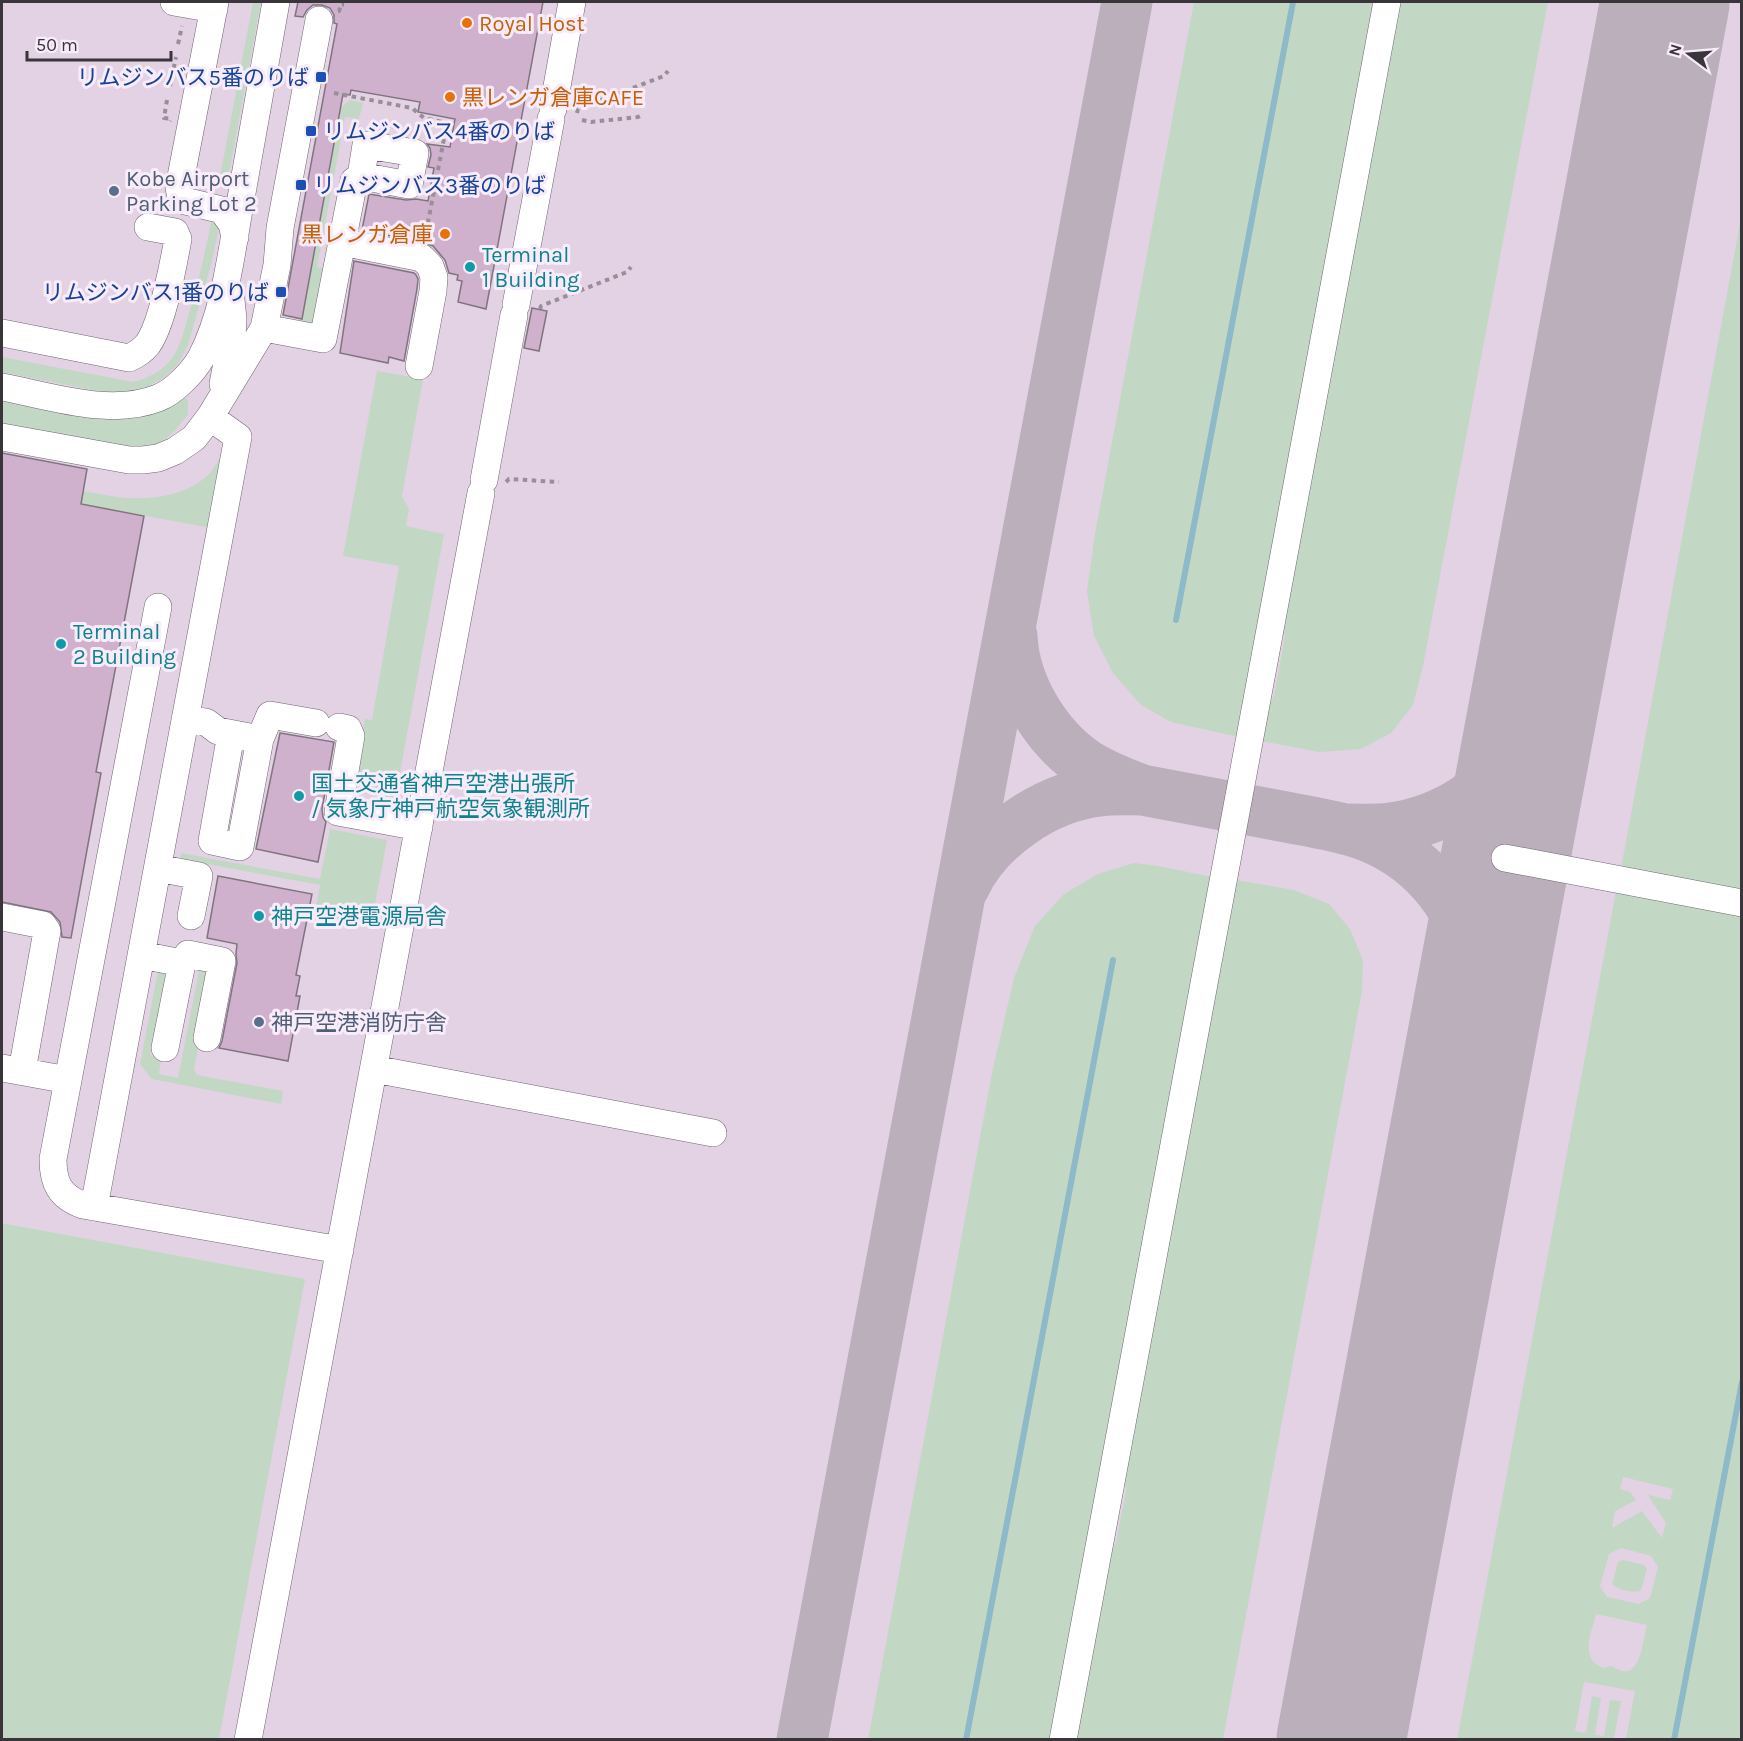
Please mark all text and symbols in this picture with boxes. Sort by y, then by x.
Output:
place label: Royal Host [479,11,585,37]
marker: Royal Host [460,16,474,30]
scale bar [27,24,171,62]
north arrow [1659,24,1719,84]
text: 50 m [36,34,78,56]
text: N [1664,42,1686,58]
place label: リムジンバス5番のりば [77,65,309,91]
marker: リムジンバス5番のりば [314,70,328,84]
place label: 黒レンガ倉庫CAFE [462,85,644,111]
marker: 黒レンガ倉庫CAFE [443,90,457,104]
place label: リムジンバス4番のりば [323,119,555,145]
marker: リムジンバス4番のりば [304,124,318,138]
place label: Kobe Airport Parking Lot 2 [126,166,257,217]
place label: リムジンバス3番のりば [313,173,546,199]
marker: リムジンバス3番のりば [294,178,308,192]
marker: Kobe Airport Parking Lot 2 [107,184,121,198]
place label: 黒レンガ倉庫 [301,222,433,248]
marker: 黒レンガ倉庫 [438,227,452,241]
place label: Terminal 1 Building [482,242,580,293]
marker: Terminal 1 Building [463,260,477,274]
place label: リムジンバス1番のりば [42,280,269,306]
marker: リムジンバス1番のりば [274,285,288,299]
place label: Terminal 2 Building [73,619,177,670]
marker: Terminal 2 Building [54,637,68,651]
place label: 国土交通省神戸空港出張所 / 気象庁神戸航空気象観測所 [311,771,590,822]
marker: 国土交通省神戸空港出張所 / 気象庁神戸航空気象観測所 [292,789,306,803]
place label: 神戸空港電源局舎 [271,904,447,930]
marker: 神戸空港電源局舎 [252,909,266,923]
place label: 神戸空港消防庁舎 [271,1010,447,1036]
marker: 神戸空港消防庁舎 [252,1015,266,1029]

